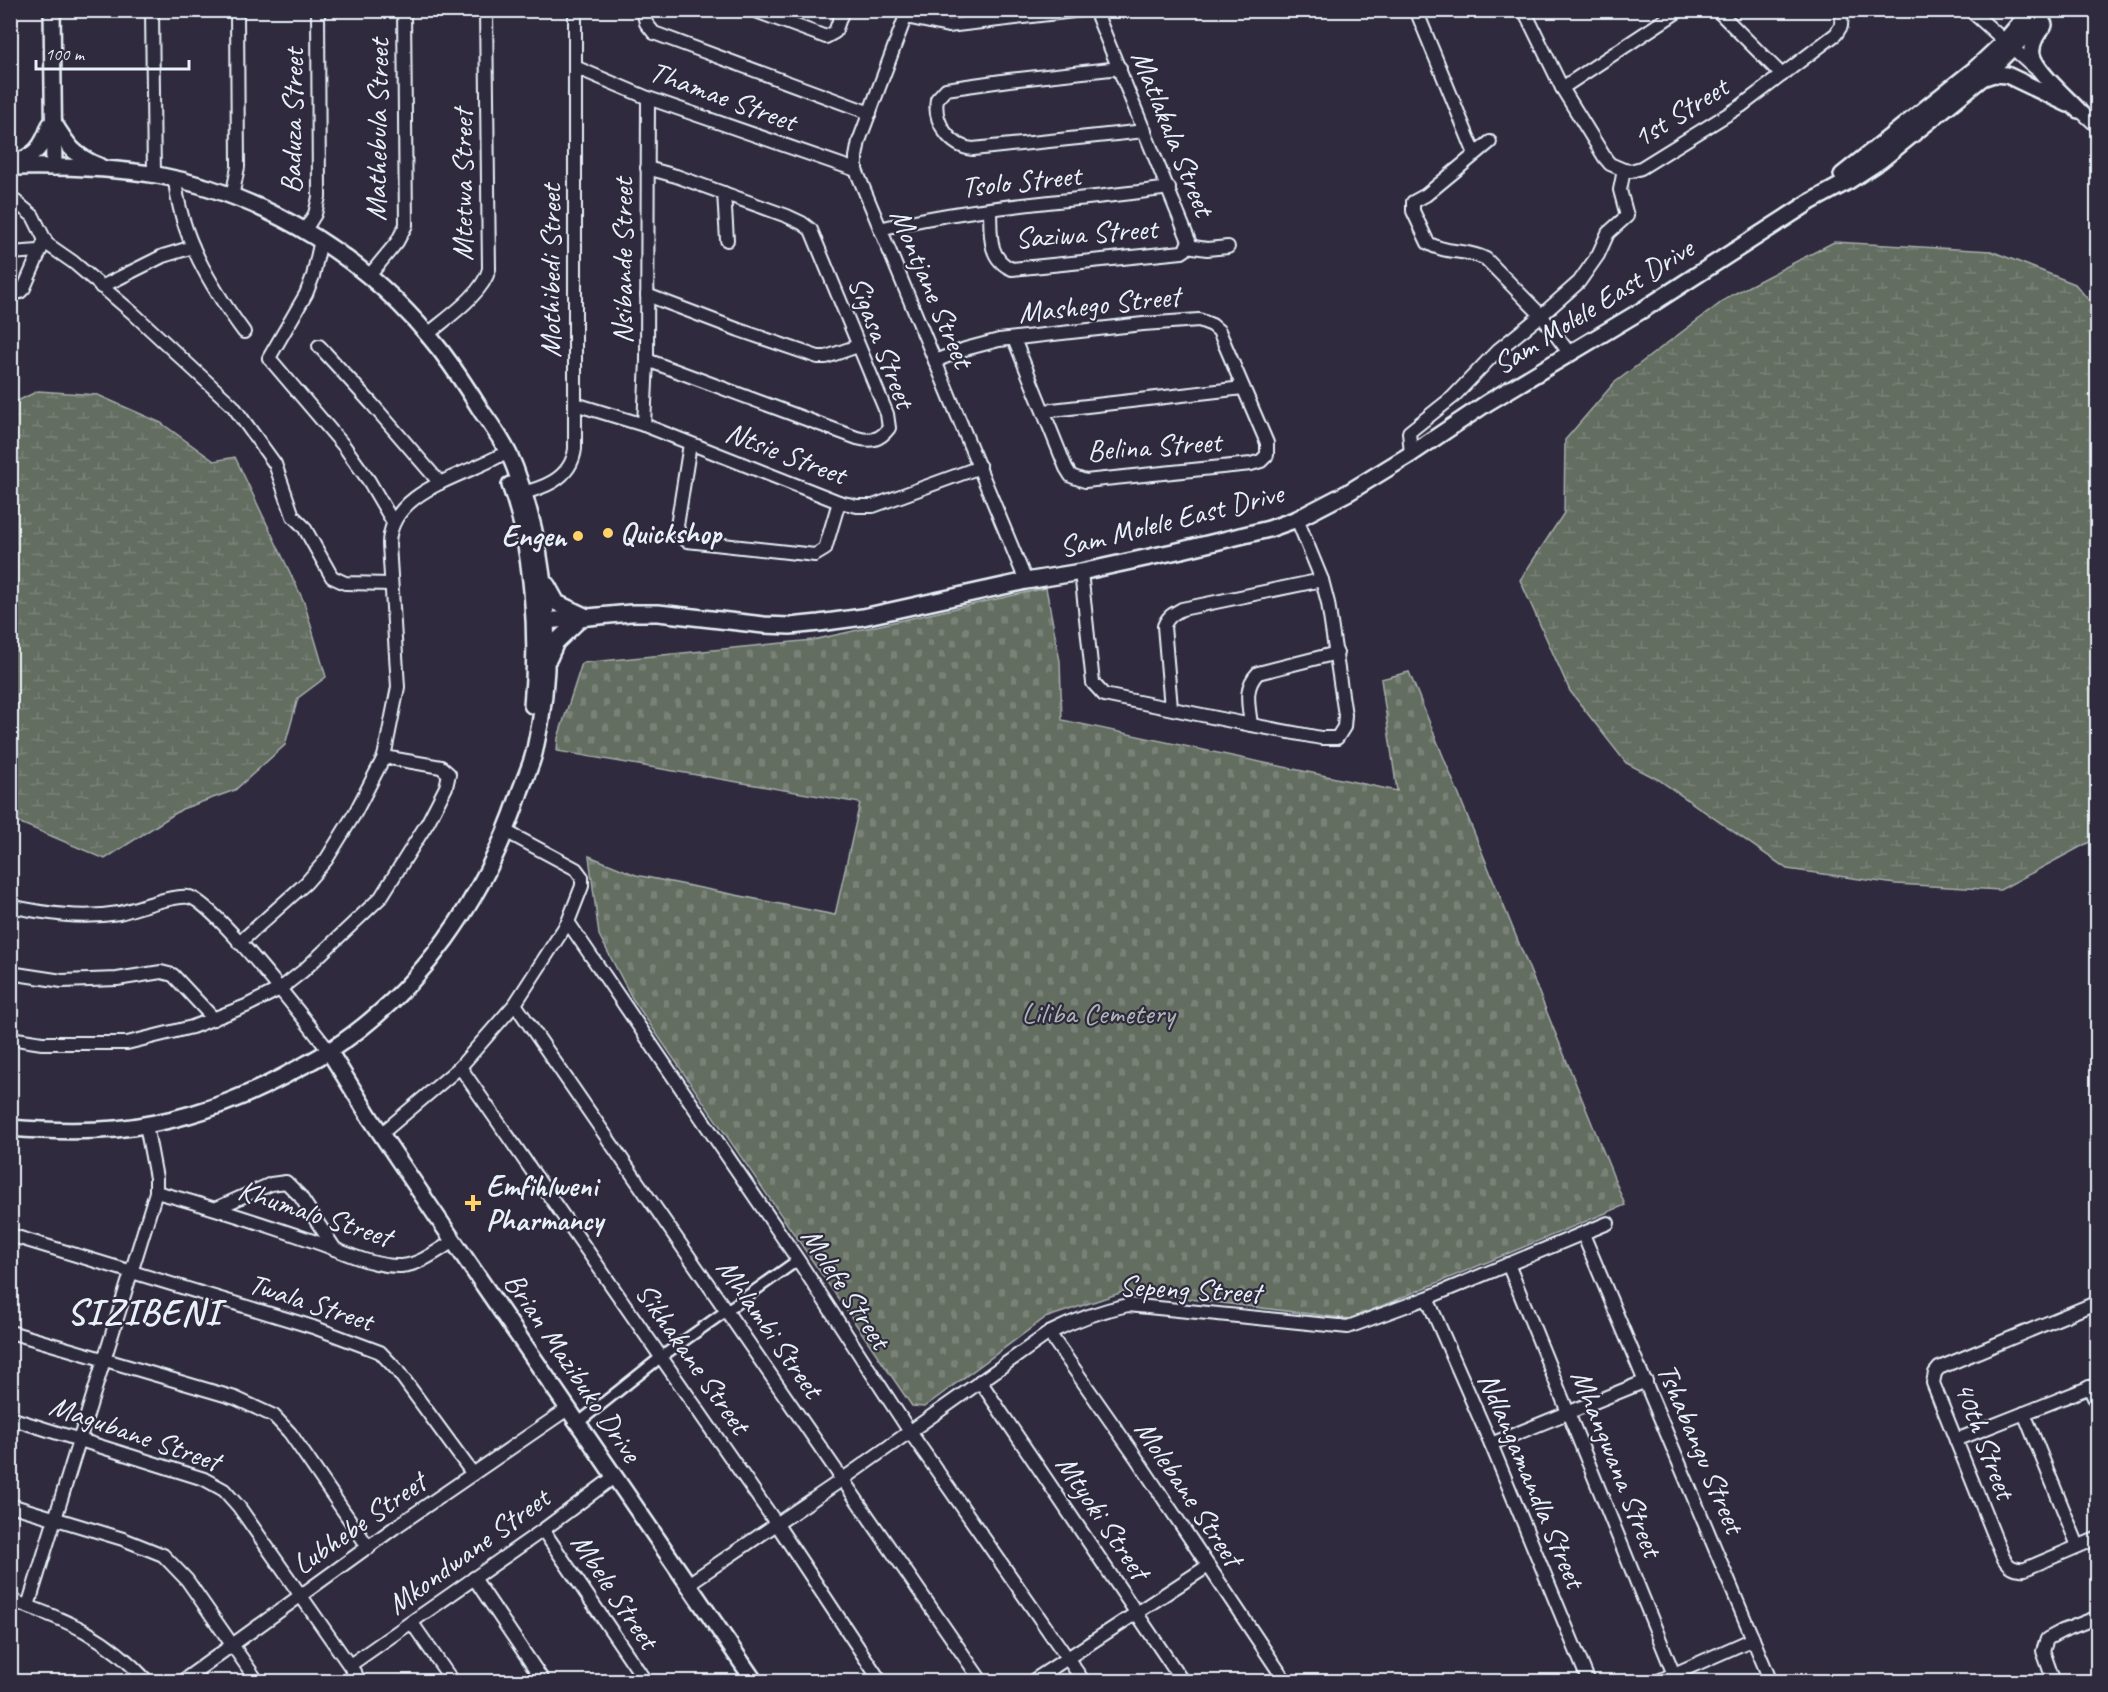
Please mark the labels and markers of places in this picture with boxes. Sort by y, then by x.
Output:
place label: Quickshop [620,514,723,552]
place label: Engen [502,517,568,555]
marker: Quickshop [601,526,615,540]
marker: Engen [571,529,585,543]
place label: Emfihlweni Pharmancy [486,1167,606,1239]
marker: Emfihlweni Pharmancy [464,1194,482,1212]

